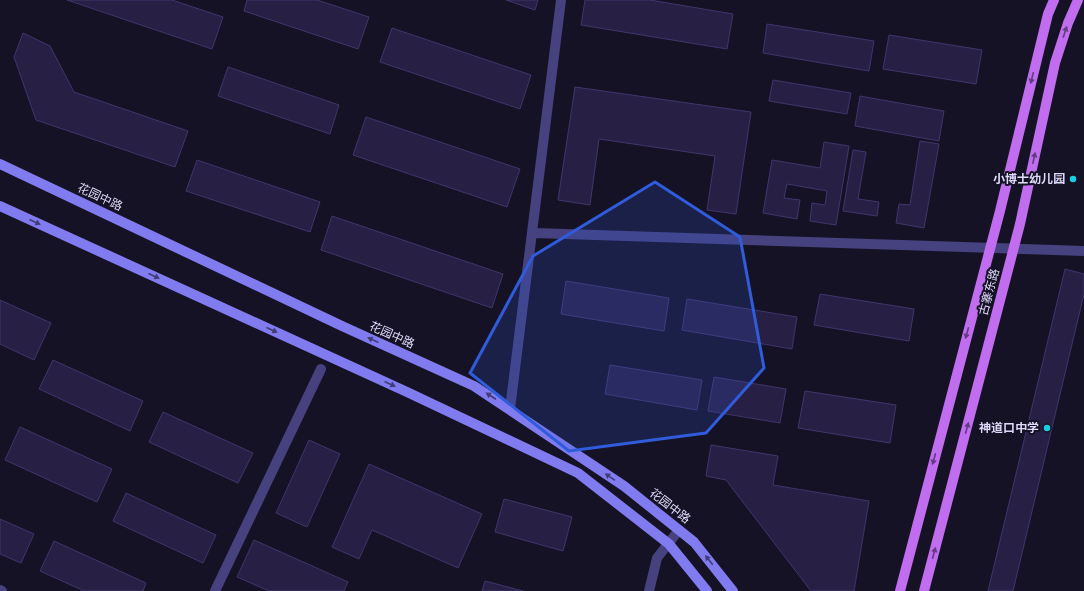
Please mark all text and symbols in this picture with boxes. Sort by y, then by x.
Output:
one-way arrow [1062,26,1068,38]
one-way arrow [1029,72,1035,84]
one-way arrow [1032,152,1038,164]
place label: 小博士幼儿园 [993,172,1065,187]
marker: 小博士幼儿园 [1068,174,1078,184]
street label: 花园中路 [75,181,125,214]
one-way arrow [30,220,42,226]
street label: 古寨东路 [976,267,1003,317]
one-way arrow [148,273,159,279]
street label: 花园中路 [367,319,417,352]
one-way arrow [266,327,278,333]
one-way arrow [964,327,970,339]
one-way arrow [368,337,379,343]
one-way arrow [385,381,396,387]
one-way arrow [485,392,496,400]
one-way arrow [964,421,970,433]
place label: 神道口中学 [979,421,1039,436]
marker: 神道口中学 [1042,423,1052,433]
one-way arrow [931,453,937,465]
one-way arrow [605,473,615,481]
street label: 花园中路 [646,486,693,527]
one-way arrow [931,547,937,560]
one-way arrow [704,555,713,566]

